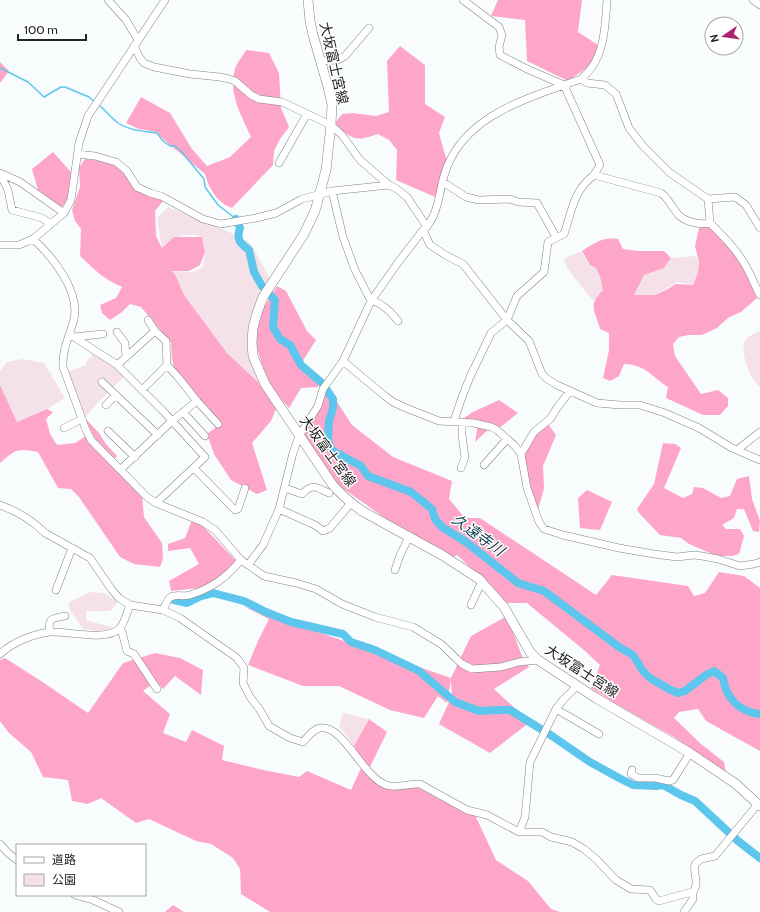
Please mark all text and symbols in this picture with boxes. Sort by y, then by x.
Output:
scale bar [18,16,86,42]
north arrow [704,16,744,56]
street label: 大坂富士宮線 [316,20,352,106]
text: 100 m [24,22,58,37]
text: N [707,33,722,44]
street label: 大坂富士宮線 [296,412,360,490]
water label: 久遠寺川 [448,510,509,561]
street label: 大坂富士宮線 [542,641,622,701]
legend [16,844,146,896]
text: 道路 [52,852,76,867]
text: 公園 [52,872,76,887]

